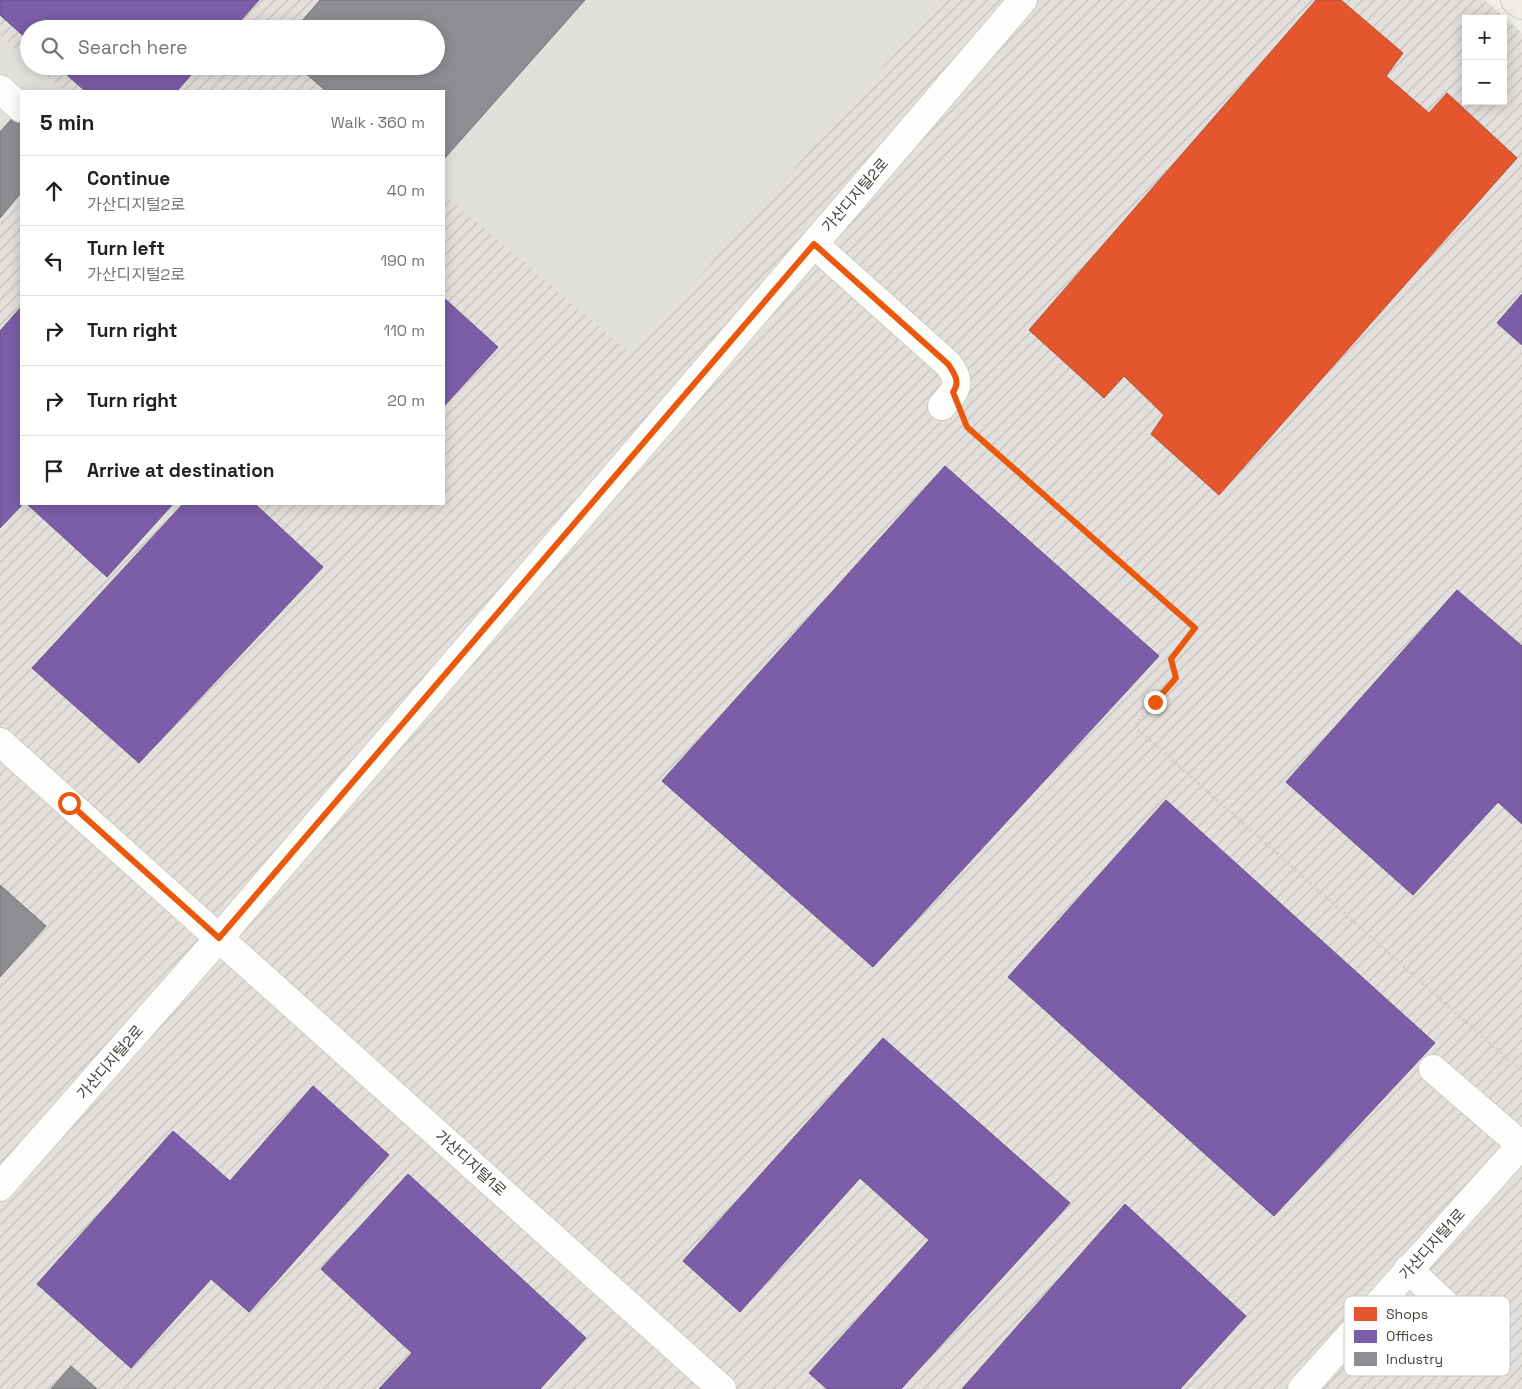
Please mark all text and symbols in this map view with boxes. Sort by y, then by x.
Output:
map controls [1462,15,1507,105]
button: + [1462,15,1507,60]
search box [20,20,445,75]
icon: search [38,34,66,62]
text: Search here [78,35,188,60]
button: − [1462,60,1507,105]
text: 5 min [40,109,94,136]
text: Walk · 360 m [331,112,425,133]
street label: 가산디지털2로 [818,154,892,236]
text: Continue [87,166,170,191]
icon: ahead [40,177,68,205]
text: 40 m [387,180,425,201]
text: 가산디지털2로 [87,194,185,215]
text: Turn left [87,236,165,261]
icon: left [40,247,68,275]
text: 190 m [380,250,425,271]
text: 가산디지털2로 [87,264,185,285]
icon: right [40,317,68,345]
text: Turn right [87,318,177,343]
text: 110 m [383,320,425,341]
icon: right [40,387,68,415]
text: Turn right [87,388,177,413]
text: 20 m [387,390,425,411]
icon: arrive [40,457,68,485]
text: Arrive at destination [87,458,275,483]
route end [1144,691,1167,714]
route start [58,792,81,815]
street label: 가산디지털2로 [73,1021,147,1103]
street label: 가산디지털1로 [432,1126,510,1200]
street label: 가산디지털1로 [1395,1205,1469,1283]
legend [1344,1296,1510,1376]
text: Shops [1386,1305,1428,1323]
text: Offices [1386,1327,1433,1345]
text: Industry [1386,1350,1443,1368]

